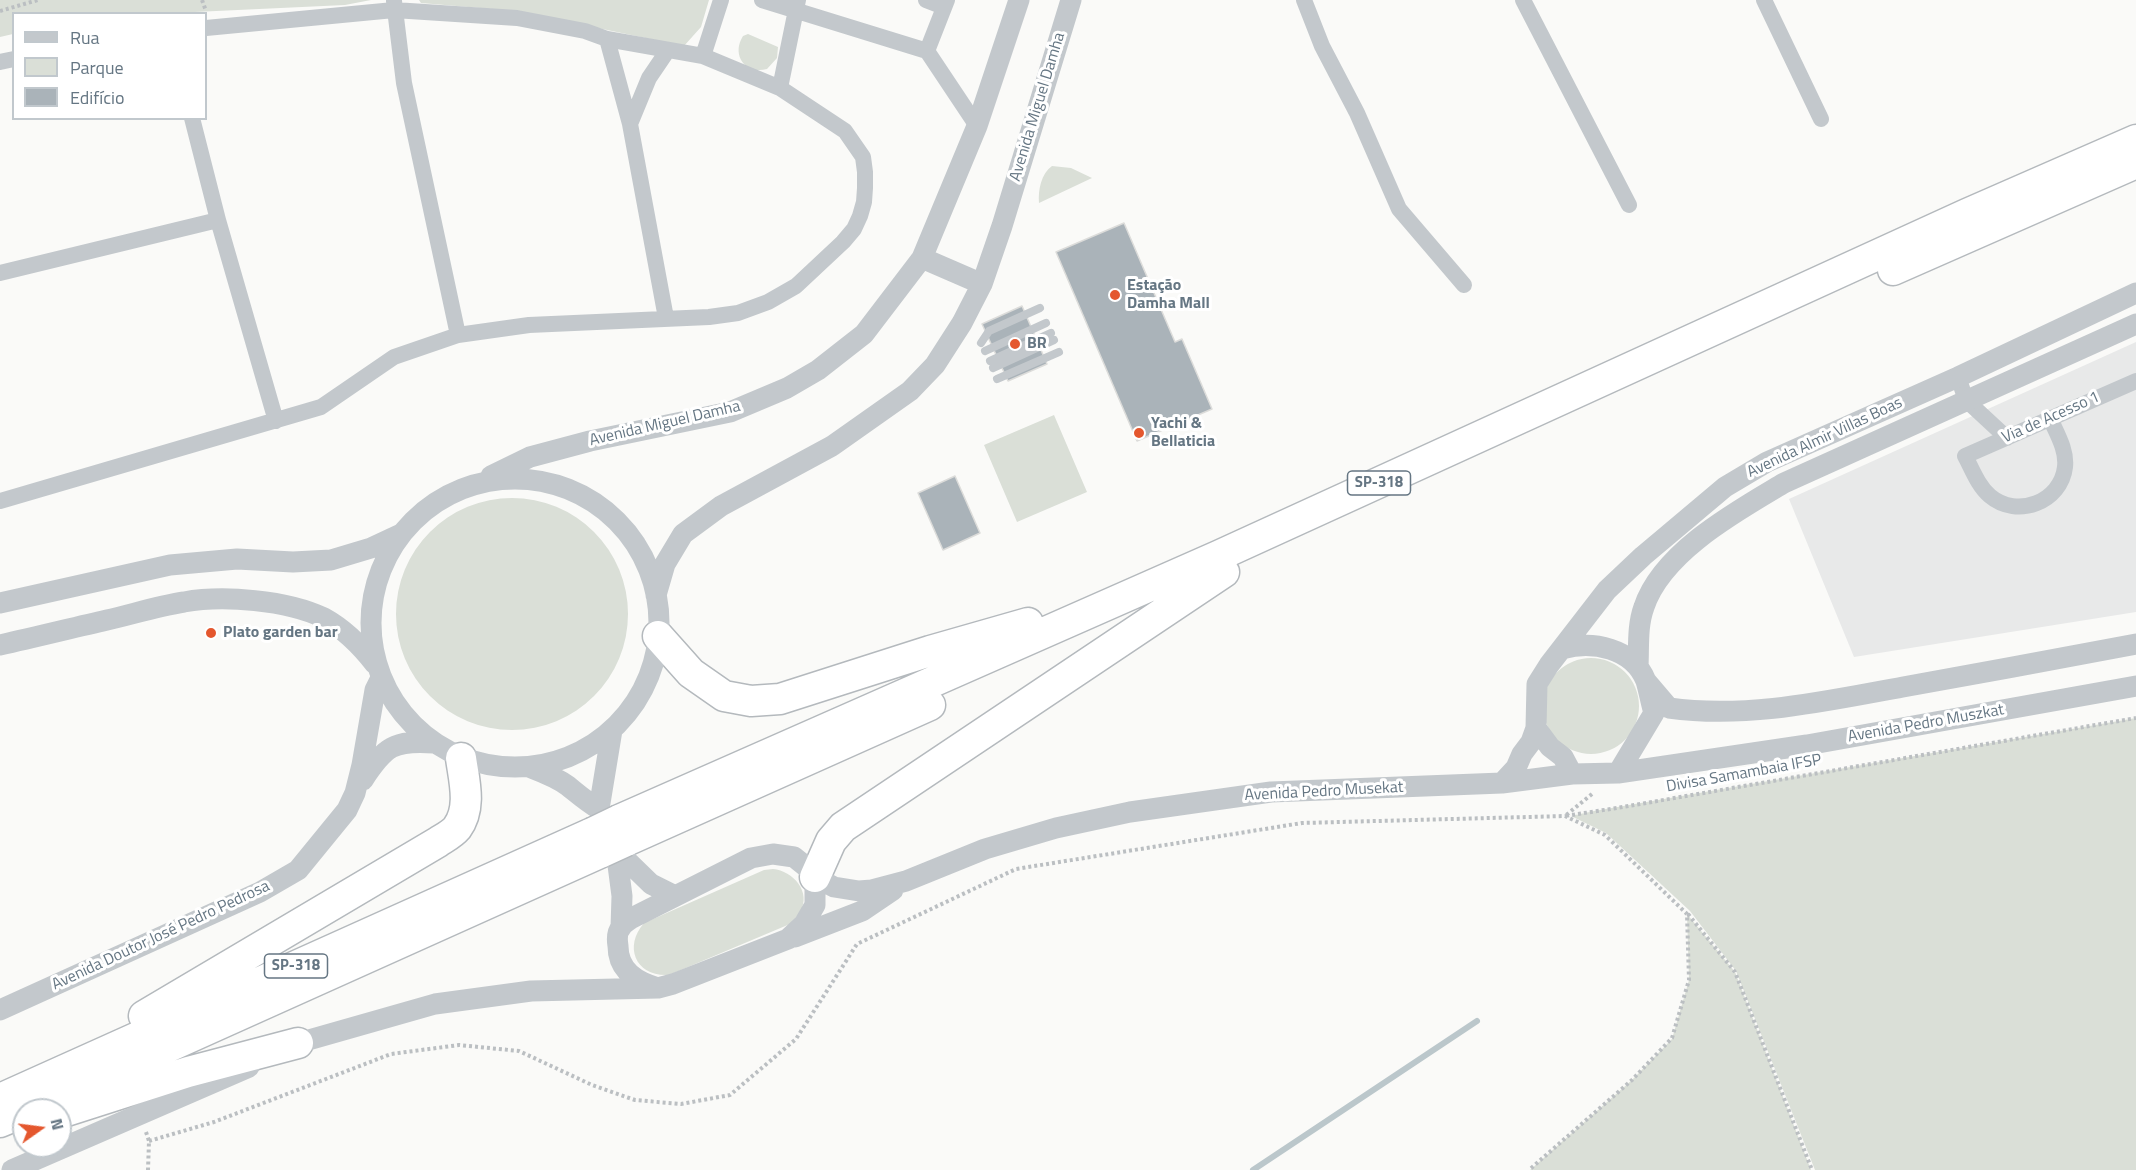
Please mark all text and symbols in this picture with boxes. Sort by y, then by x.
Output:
legend [12,12,207,120]
text: Rua [70,24,100,51]
street label: Avenida Miguel Damha [1006,30,1070,184]
text: Parque [70,54,124,81]
text: Edifício [70,84,124,111]
place label: Estação Damha Mall [1127,276,1210,314]
marker: Estação Damha Mall [1108,288,1122,302]
place label: BR [1027,334,1047,354]
marker: BR [1008,337,1022,351]
street label: Via de Acesso 1 [1999,388,2103,448]
street label: Avenida Almir Villas Boas [1744,394,1906,482]
street label: Avenida Miguel Damha [588,397,742,451]
place label: Yachi & Bellaticia [1151,414,1215,452]
marker: Yachi & Bellaticia [1132,426,1146,440]
road number: SP-318 [1348,471,1410,495]
place label: Plato garden bar [223,623,338,643]
marker: Plato garden bar [204,626,218,640]
street label: Avenida Pedro Muszkat [1846,701,2006,747]
street label: Divisa Samambaia IFSP [1665,751,1823,797]
street label: Avenida Pedro Musekat [1244,778,1404,806]
street label: Avenida Doutor José Pedro Pedrosa [49,877,273,995]
road number: SP-318 [264,954,328,978]
north arrow [12,1098,72,1158]
text: N [45,1116,71,1132]

